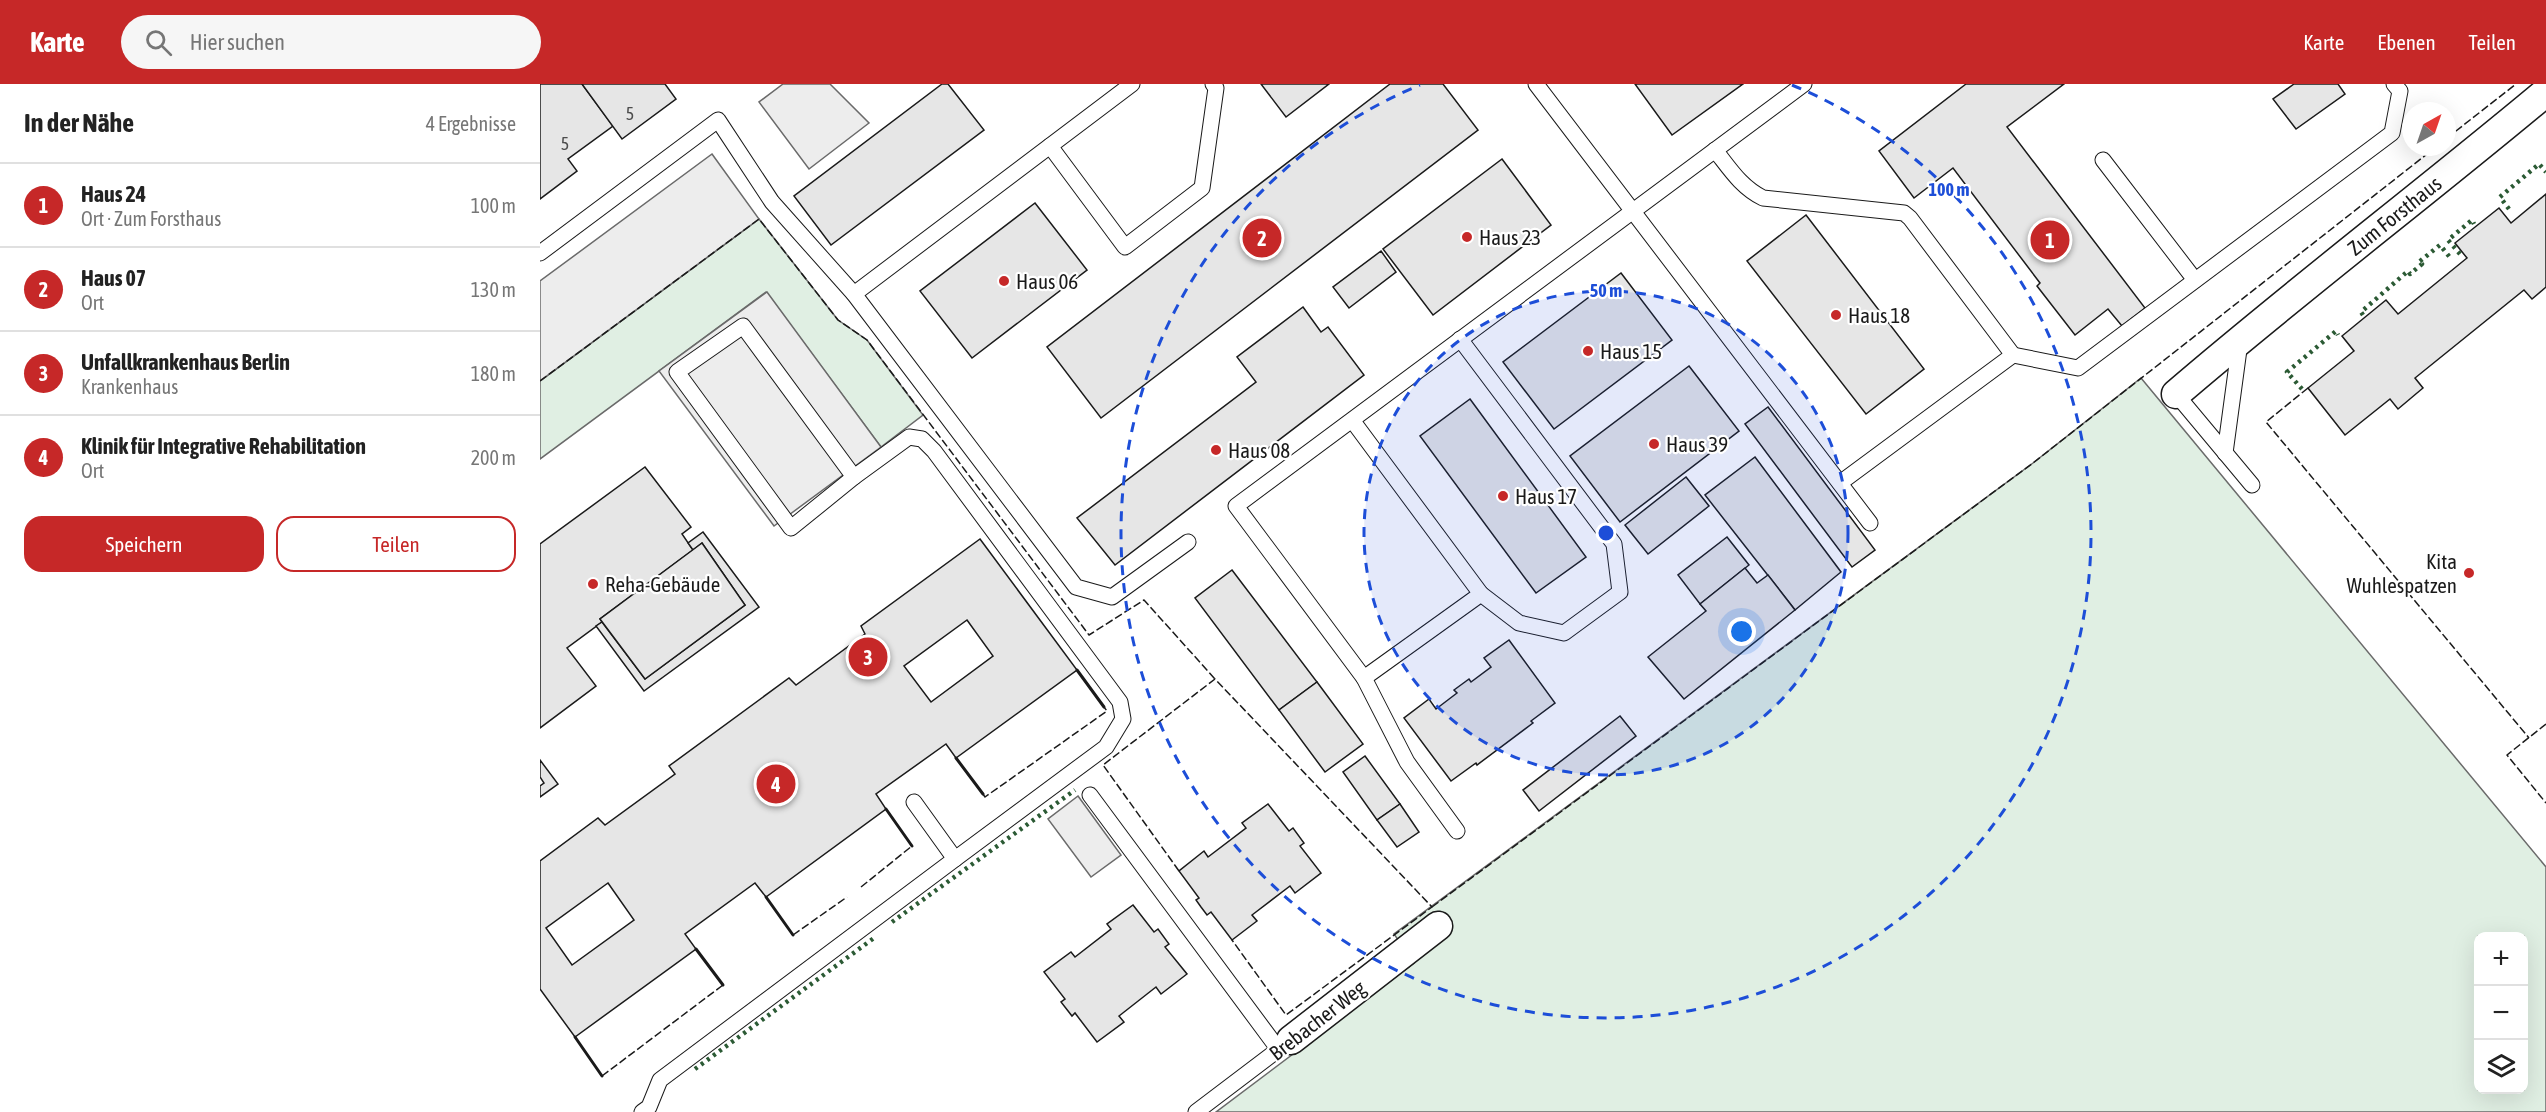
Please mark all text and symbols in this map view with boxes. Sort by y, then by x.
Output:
search box [121,15,541,69]
text: Karte [30,26,85,58]
icon: search [142,26,175,59]
text: Hier suchen [190,29,285,55]
text: Karte [2303,30,2344,54]
text: Ebenen [2377,30,2436,54]
text: Teilen [2469,30,2516,54]
north arrow [2402,102,2456,156]
house number: 5 [626,103,634,124]
text: In der Nähe [24,108,134,138]
text: 4 Ergebnisse [426,112,516,135]
house number: 5 [561,133,569,154]
street label: Zum Forsthaus [2343,171,2446,260]
text: 100 m [1929,179,1969,200]
text: Haus 24 [81,181,146,207]
text: 1 [39,194,48,217]
text: 100 m [471,194,516,217]
text: Ort · Zum Forsthaus [81,207,221,230]
pin: 2 [1242,216,1282,260]
pin: 1 [2030,218,2070,262]
place label: Haus 23 [1479,225,1541,249]
marker: Haus 23 [1460,230,1474,244]
text: Haus 07 [81,265,146,291]
place label: Haus 06 [1016,269,1078,293]
marker: Haus 06 [997,274,1011,288]
text: 2 [39,278,48,301]
text: 130 m [471,278,516,301]
text: 50 m [1590,280,1622,301]
text: Ort [81,291,104,314]
place label: Haus 18 [1848,303,1910,327]
marker: Haus 18 [1829,308,1843,322]
place label: Haus 15 [1600,339,1662,363]
marker: Haus 15 [1581,344,1595,358]
text: Unfallkrankenhaus Berlin [81,349,290,375]
text: 3 [39,362,48,385]
text: 180 m [471,362,516,385]
text: Krankenhaus [81,375,178,398]
place label: Haus 39 [1666,432,1728,456]
text: Klinik für Integrative Rehabilitation [81,433,366,459]
marker: Haus 39 [1647,437,1661,451]
place label: Haus 08 [1228,438,1290,462]
marker: Haus 08 [1209,443,1223,457]
text: 4 [39,446,48,469]
text: 200 m [471,446,516,469]
text: Ort [81,459,104,482]
place label: Haus 17 [1515,484,1577,508]
marker: Haus 17 [1496,489,1510,503]
button: Speichern [24,516,264,572]
button: Teilen [276,516,516,572]
centre of rings [1596,523,1616,543]
place label: Kita Wuhlespatzen [2347,549,2457,597]
marker: Kita Wuhlespatzen [2462,566,2476,580]
place label: Reha-Gebäude [605,572,720,596]
marker: Reha-Gebäude [586,577,600,591]
your location [1727,617,1756,646]
pin: 3 [848,634,888,680]
pin: 4 [756,762,796,806]
map controls [2474,932,2528,1094]
button: + [2474,932,2528,986]
street label: Brebacher Weg [1264,975,1370,1065]
button: − [2474,986,2528,1040]
button: layers [2474,1040,2528,1094]

